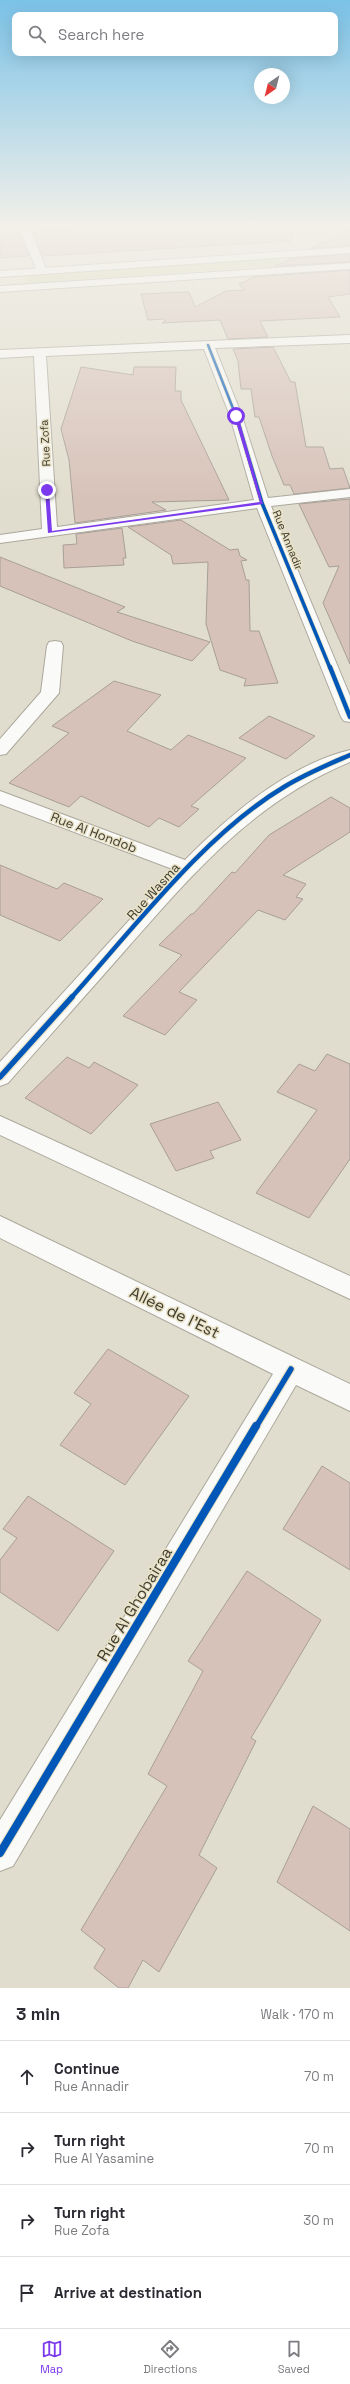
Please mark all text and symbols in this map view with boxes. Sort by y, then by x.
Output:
search box [12,12,338,56]
icon: search [26,23,48,45]
text: Search here [58,25,144,44]
north arrow [254,68,290,104]
route start [227,407,245,425]
street label: Rue Zofa [37,419,53,467]
route end [38,481,56,499]
street label: Rue Annadir [270,508,306,572]
street label: Rue Al Hondob [48,808,139,857]
street label: Rue Wasma [123,859,184,924]
street label: Allée de l'Est [126,1282,223,1343]
street label: Rue Al Ghobairaa [92,1543,177,1665]
text: 3 min [16,2003,60,2025]
text: Walk · 170 m [260,2006,334,2023]
text: Continue [54,2059,120,2078]
icon: ahead [16,2066,38,2088]
text: 70 m [304,2068,334,2085]
text: Rue Annadir [54,2078,129,2095]
text: Turn right [54,2131,125,2150]
icon: right [16,2138,38,2160]
text: 70 m [304,2140,334,2157]
text: Rue Al Yasamine [54,2150,154,2167]
text: Turn right [54,2203,125,2222]
icon: right [16,2210,38,2232]
text: 30 m [303,2212,334,2229]
text: Rue Zofa [54,2222,109,2239]
icon: arrive [16,2282,38,2304]
text: Arrive at destination [54,2283,202,2302]
tab: Map [40,2338,63,2376]
tab: Directions [143,2338,197,2376]
tab: Saved [278,2338,310,2376]

